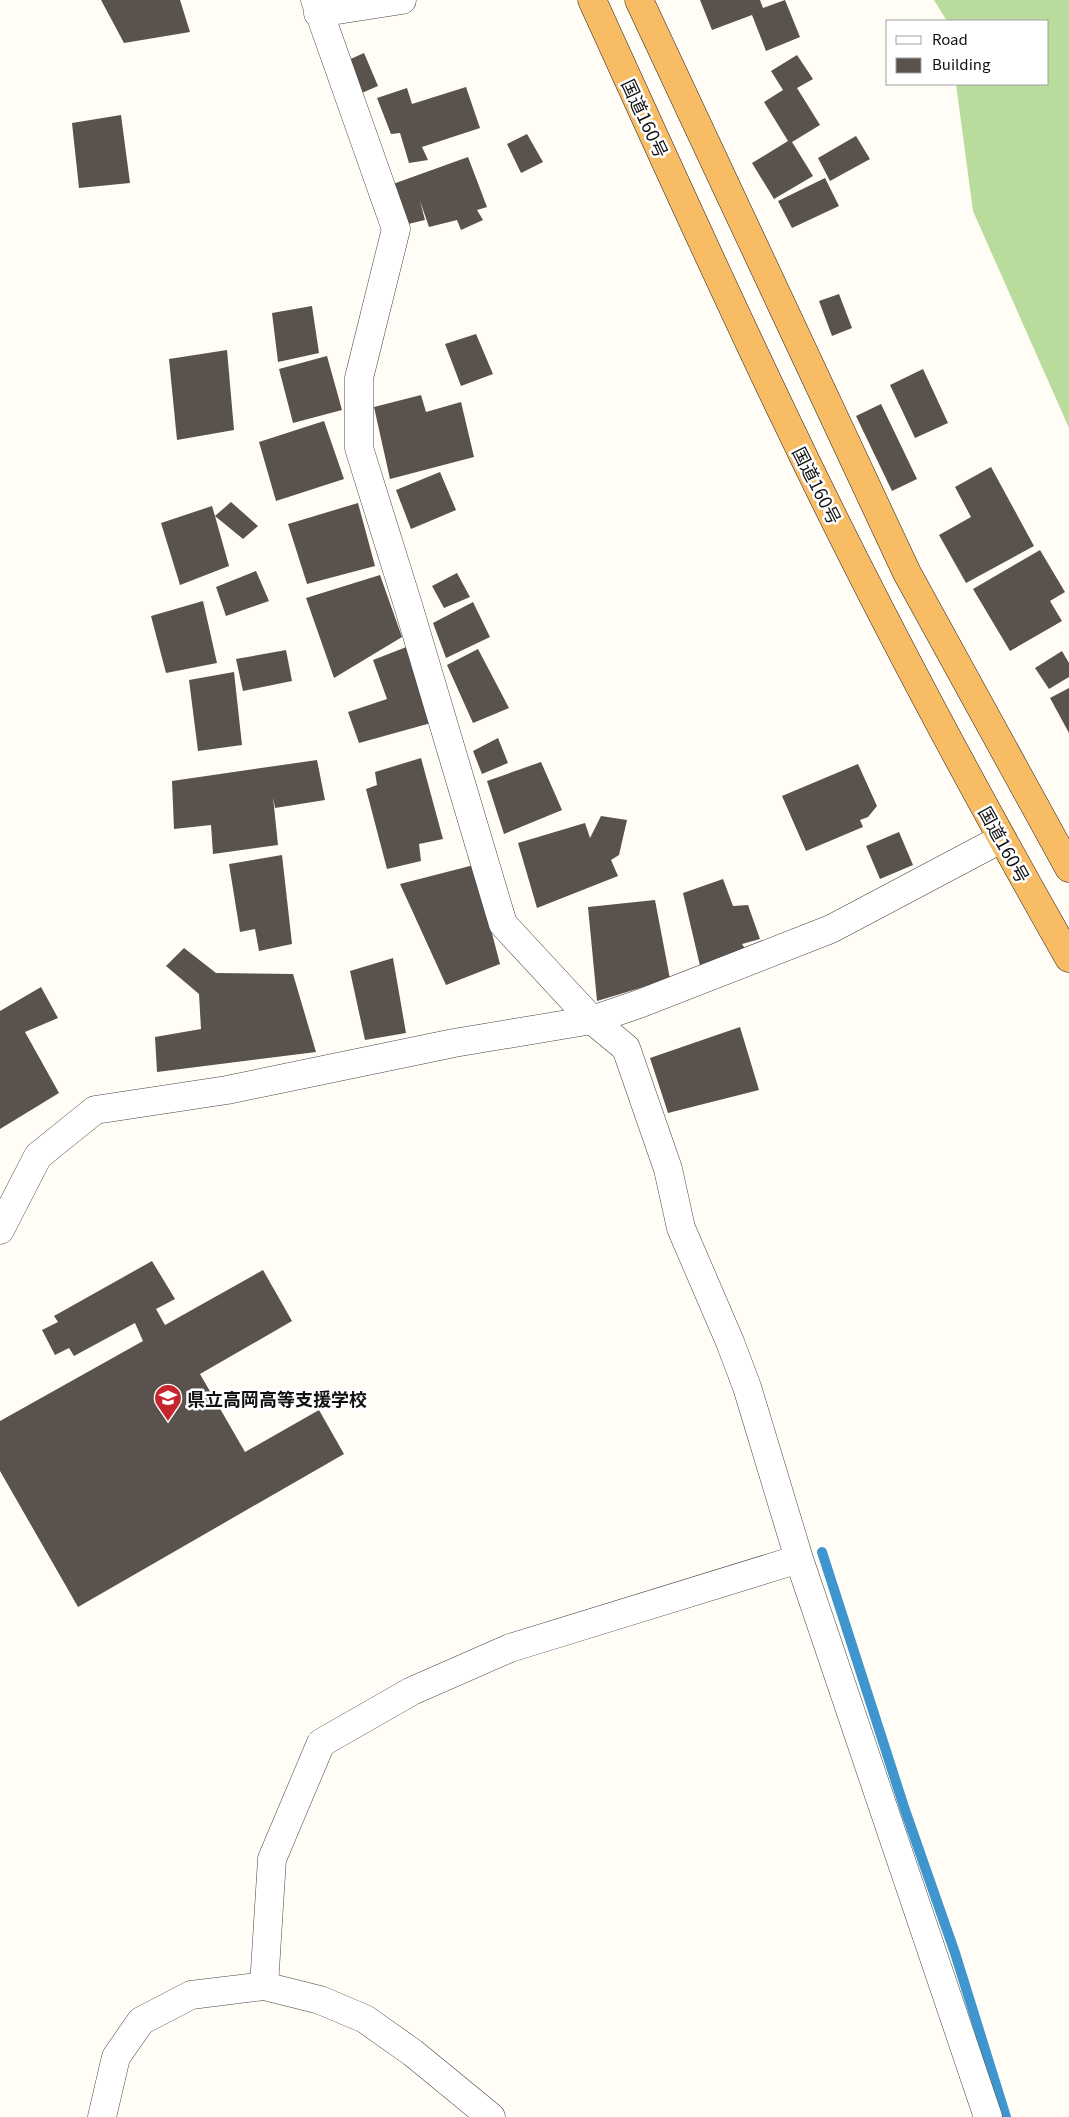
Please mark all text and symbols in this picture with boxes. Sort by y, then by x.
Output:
legend [886,20,1049,85]
text: Road [932,28,968,49]
text: Building [932,53,991,74]
street label: 国道160号 [616,74,676,162]
street label: 国道160号 [787,442,849,528]
street label: 国道160号 [973,801,1037,887]
school or university icon: 県立高岡高等支援学校 [153,1383,183,1422]
place label: 県立高岡高等支援学校 [187,1385,367,1411]

